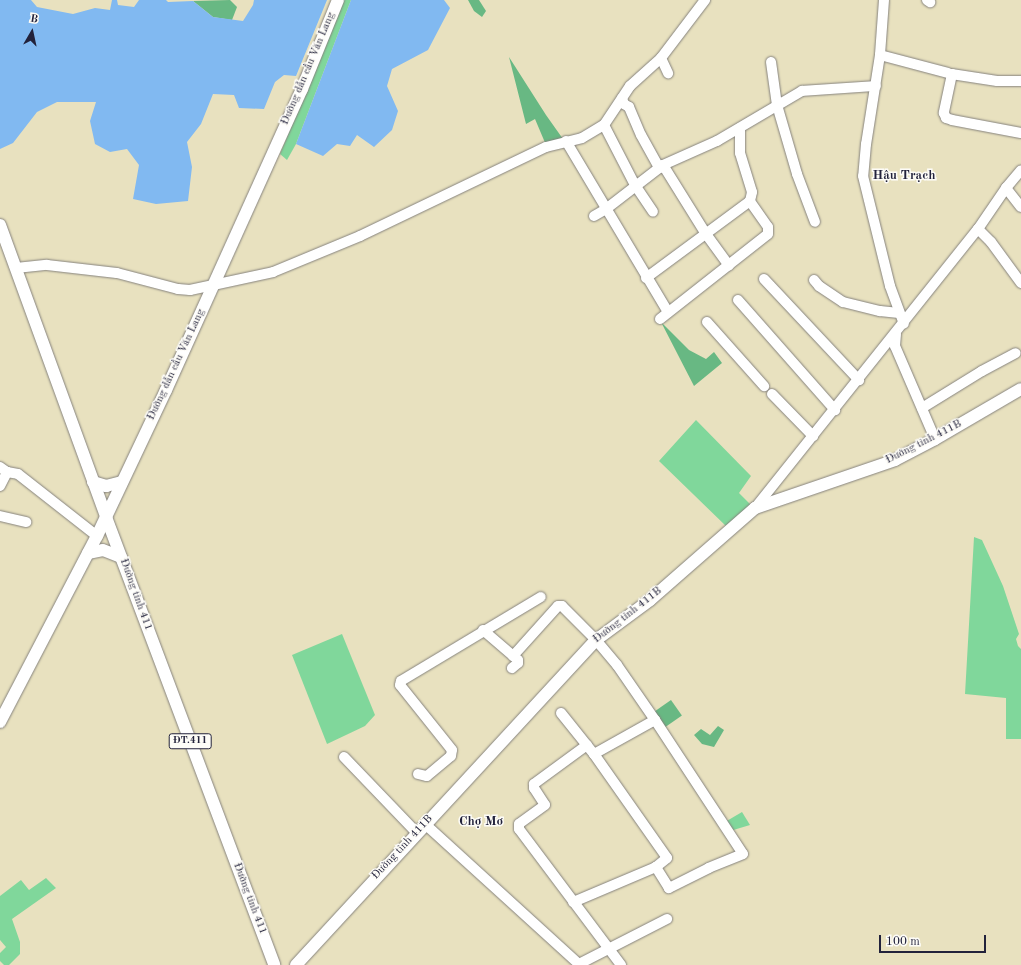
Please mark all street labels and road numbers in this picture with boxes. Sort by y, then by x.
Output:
street label: Đường dẫn cầu Văn Lang [279,11,339,127]
street label: Đường dẫn cầu Văn Lang [145,307,209,423]
street label: Đường tỉnh 411B [884,418,964,468]
street label: Đường tỉnh 411 [116,557,154,633]
street label: Đường tỉnh 411B [591,585,665,647]
road number: ĐT.411 [168,733,212,749]
street label: Đường tỉnh 411B [370,813,436,883]
street label: Đường tỉnh 411 [229,861,269,937]

